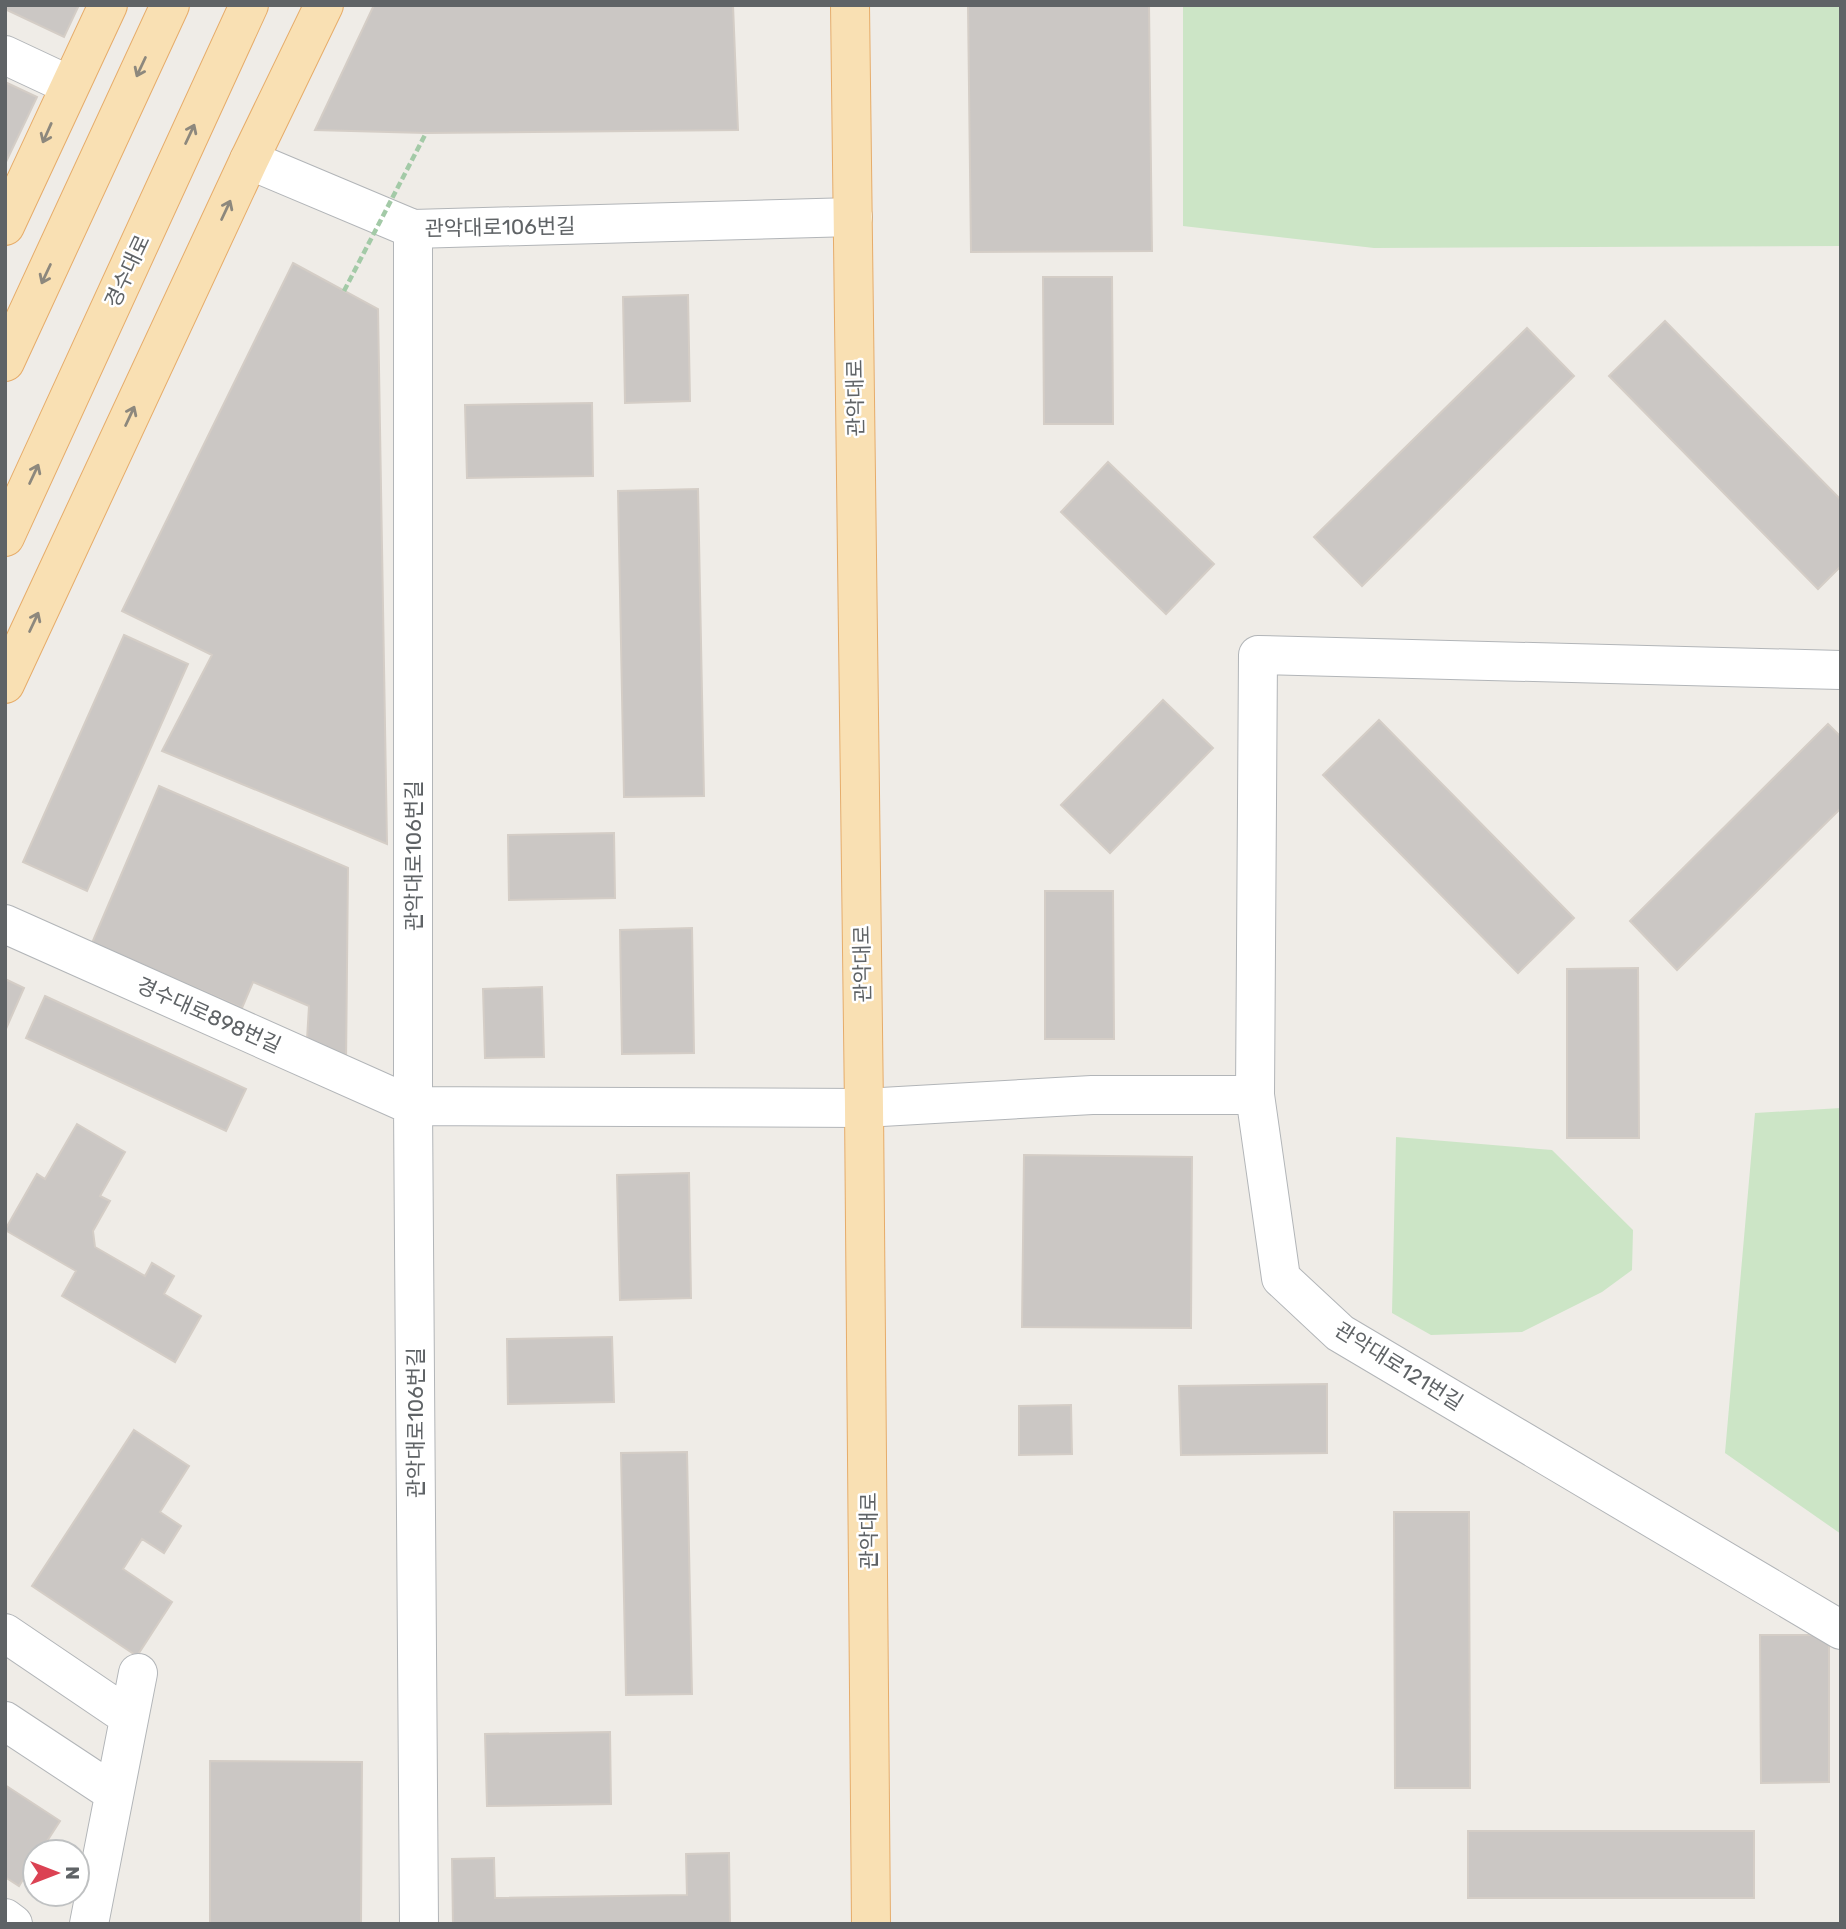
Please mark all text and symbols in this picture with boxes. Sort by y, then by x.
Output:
one-way arrow [134,56,148,77]
one-way arrow [40,122,54,143]
one-way arrow [184,124,197,145]
one-way arrow [220,199,233,221]
street label: 관악대로106번길 [424,213,576,241]
street label: 경수대로 [99,231,155,311]
one-way arrow [39,263,52,284]
street label: 관악대로 [842,359,868,437]
one-way arrow [124,406,137,427]
one-way arrow [28,464,41,486]
one-way arrow [28,612,41,633]
street label: 관악대로106번길 [401,781,426,931]
street label: 관악대로 [849,925,875,1003]
street label: 경수대로898번길 [133,972,285,1058]
street label: 관악대로121번길 [1330,1317,1468,1415]
street label: 관악대로106번길 [403,1348,428,1498]
street label: 관악대로 [856,1492,881,1570]
north arrow [21,1838,91,1908]
text: N [61,1866,84,1880]

